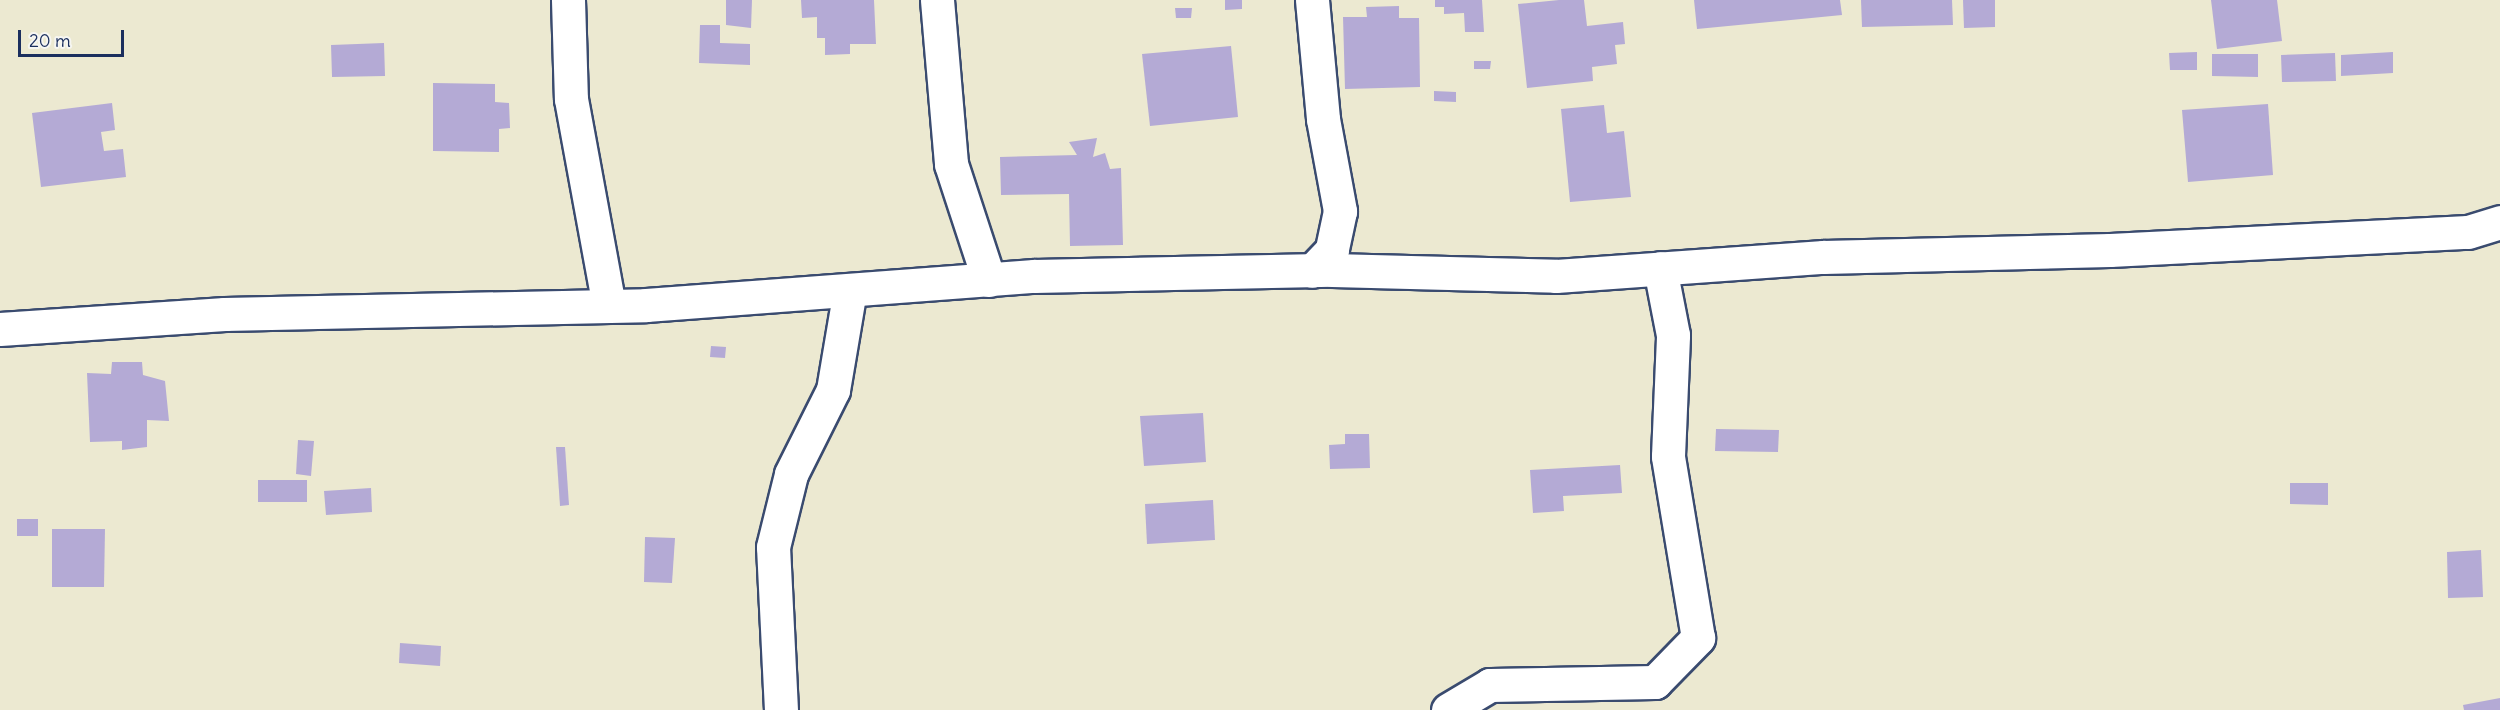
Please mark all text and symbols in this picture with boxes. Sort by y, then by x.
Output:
scale bar [21,18,128,56]
text: 20 m [29,29,71,52]

